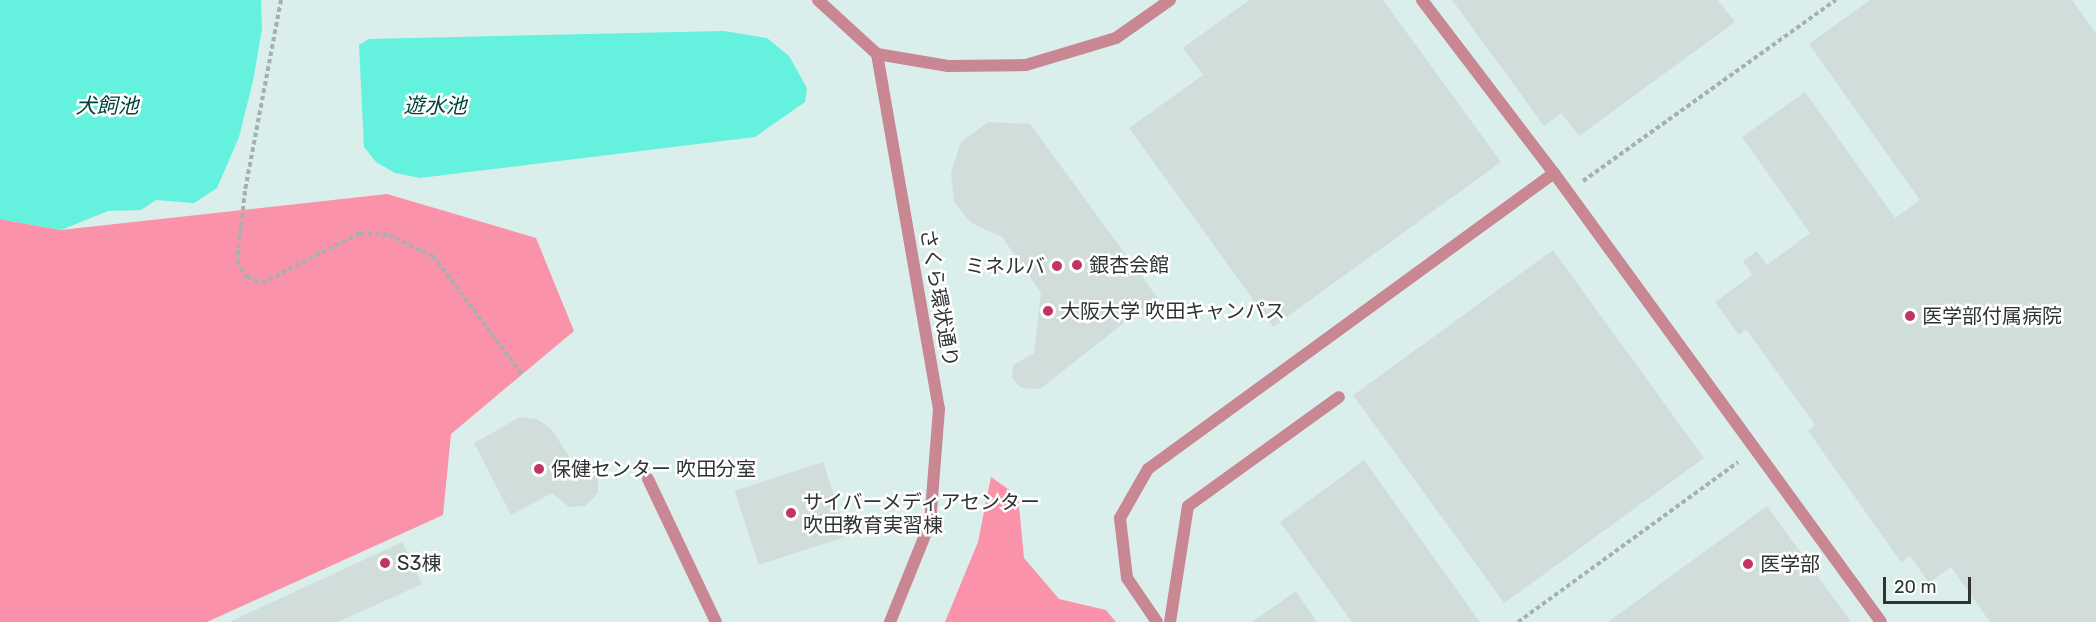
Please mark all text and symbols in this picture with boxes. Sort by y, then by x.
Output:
water label: 犬飼池 [76,93,138,119]
water label: 遊水池 [404,93,466,119]
street label: さくら環状通り [915,227,963,369]
place label: 銀杏会館 [1089,253,1169,277]
place label: ミネルバ [965,254,1045,278]
marker: 銀杏会館 [1070,258,1084,272]
marker: ミネルバ [1050,259,1064,273]
place label: 大阪大学 吹田キャンパス [1060,299,1285,323]
marker: 大阪大学 吹田キャンパス [1041,304,1055,318]
place label: 医学部付属病院 [1922,304,2062,328]
marker: 医学部付属病院 [1903,309,1917,323]
place label: 保健センター 吹田分室 [551,457,756,481]
marker: 保健センター 吹田分室 [532,462,546,476]
place label: サイバーメディアセンター 吹田教育実習棟 [803,490,1043,537]
marker: サイバーメディアセンター 吹田教育実習棟 [784,506,798,520]
place label: S3棟 [397,551,441,575]
place label: 医学部 [1760,552,1820,576]
marker: S3棟 [378,556,392,570]
marker: 医学部 [1741,557,1755,571]
scale bar [1886,565,1974,603]
text: 20 m [1894,576,1936,598]

